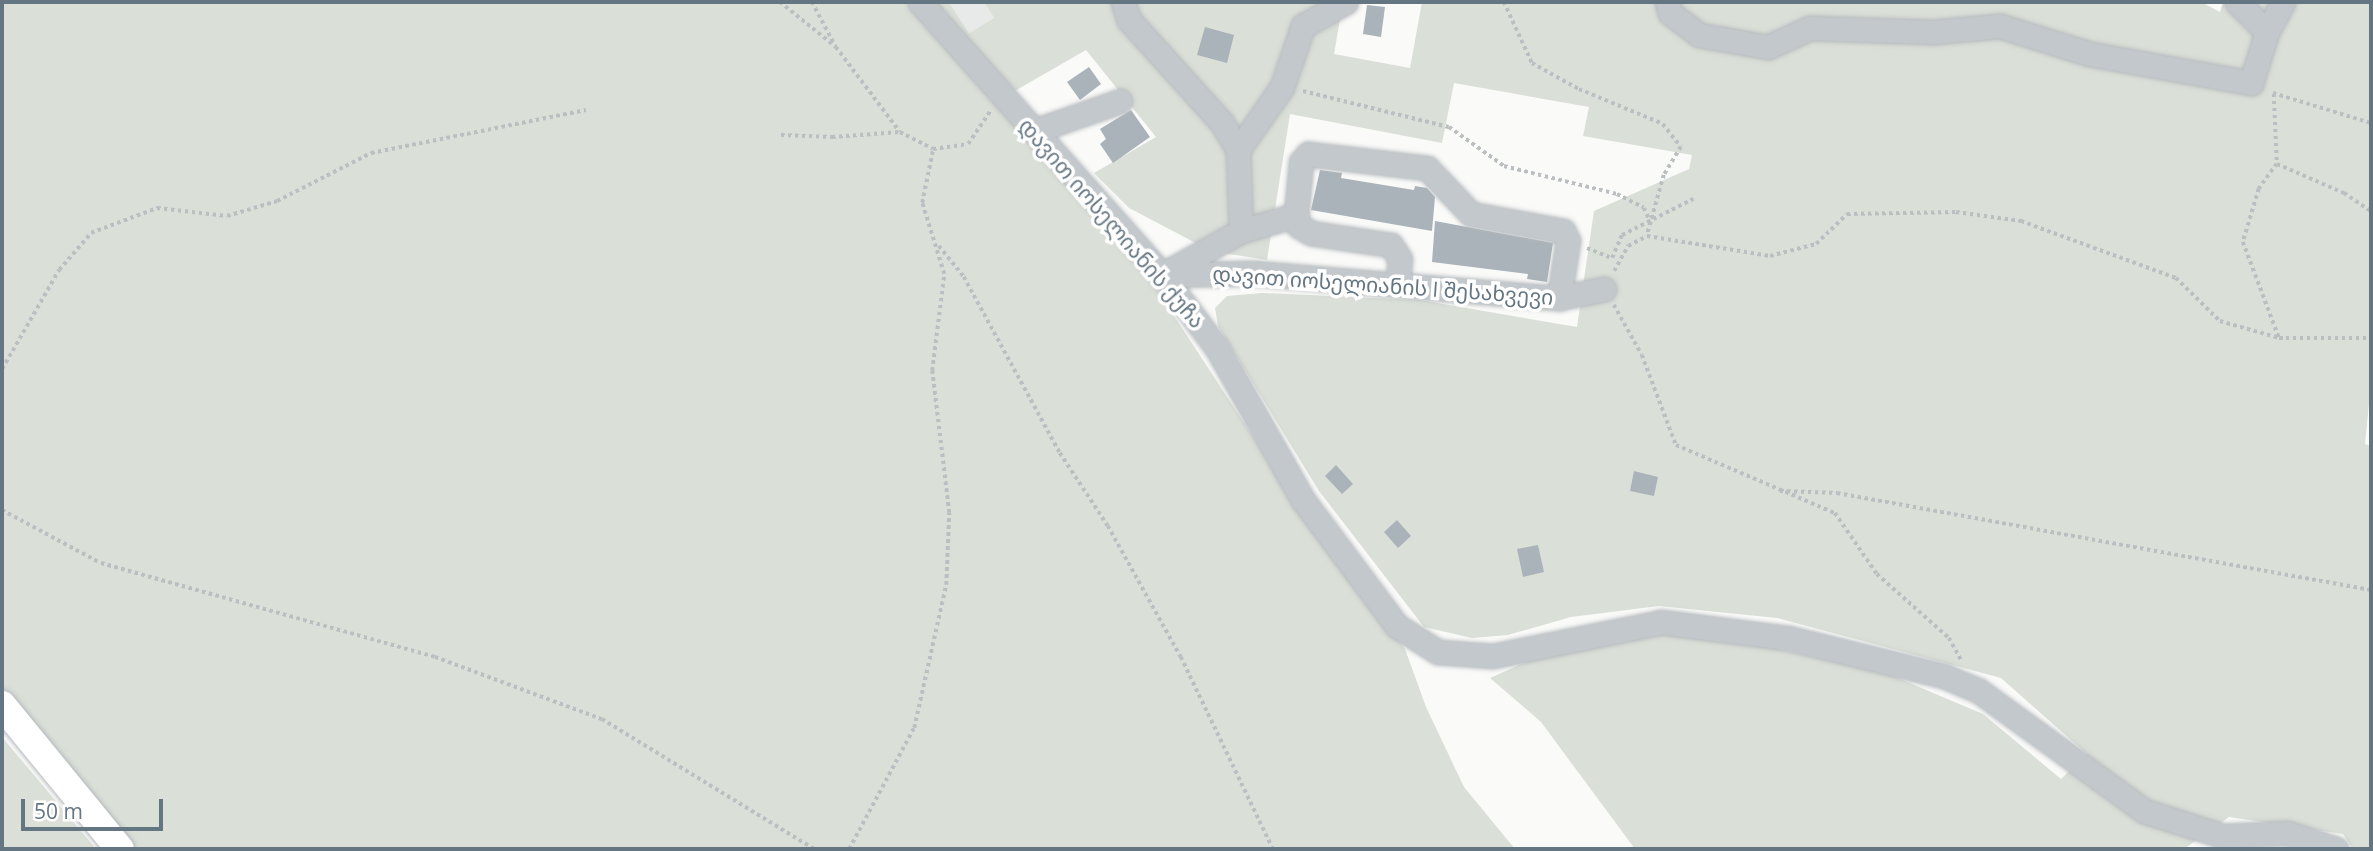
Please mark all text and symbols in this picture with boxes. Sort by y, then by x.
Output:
street label: დავით იოსელიანის ქუჩა [1014,113,1210,333]
street label: დავით იოსელიანის I შესახვევი [1212,261,1554,309]
scale bar [24,784,166,828]
text: 50 m [34,797,83,825]

